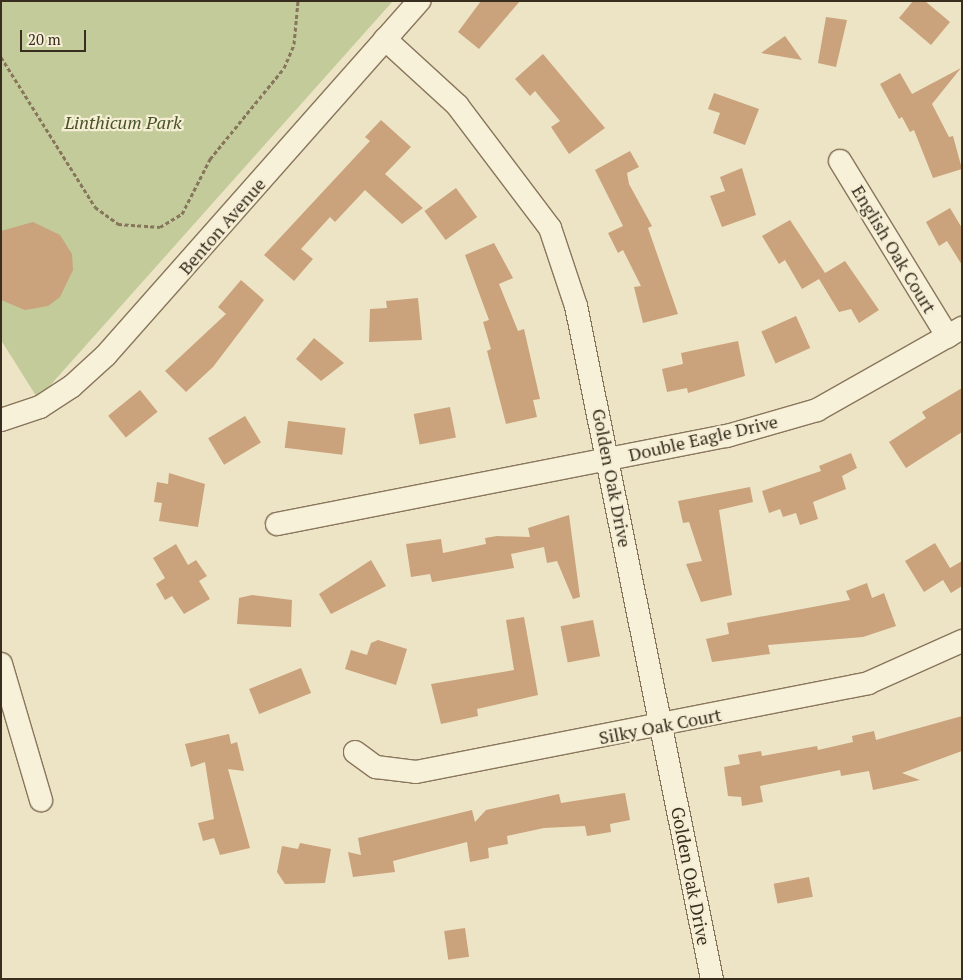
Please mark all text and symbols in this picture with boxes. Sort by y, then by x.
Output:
scale bar [22,20,89,52]
text: 20 m [28,29,61,49]
park label: Linthicum Park [64,111,182,133]
street label: Benton Avenue [174,173,270,279]
street label: English Oak Court [847,181,941,317]
street label: Golden Oak Drive [588,407,636,549]
street label: Double Eagle Drive [626,410,780,466]
street label: Silky Oak Court [597,704,723,748]
street label: Golden Oak Drive [667,805,715,947]

